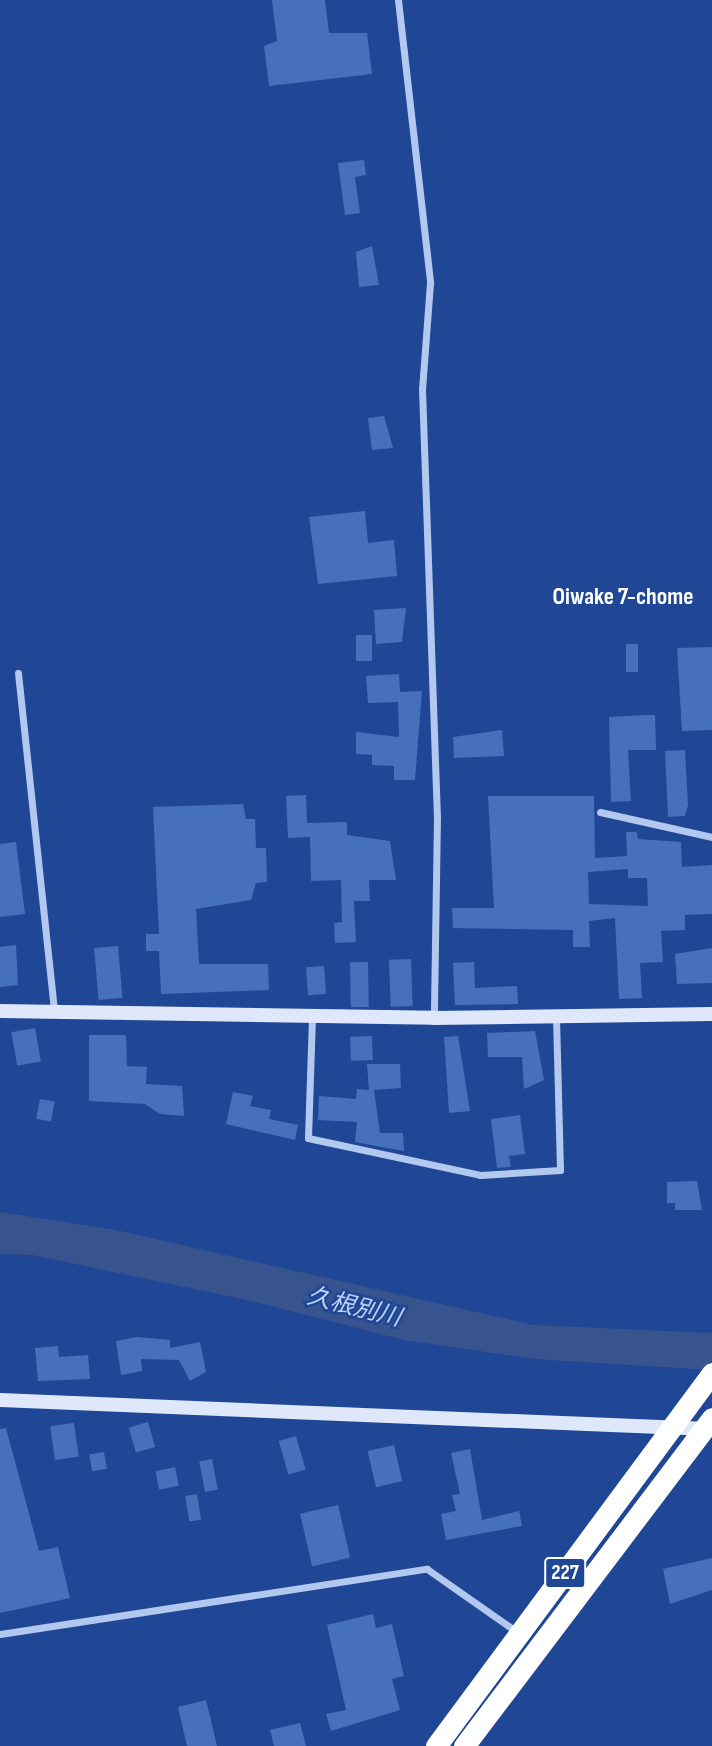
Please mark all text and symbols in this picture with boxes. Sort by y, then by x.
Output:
district label: Oiwake 7-chome [553,583,693,611]
water label: 久根別川 [304,1281,404,1333]
road number: 227 [544,1556,586,1590]

